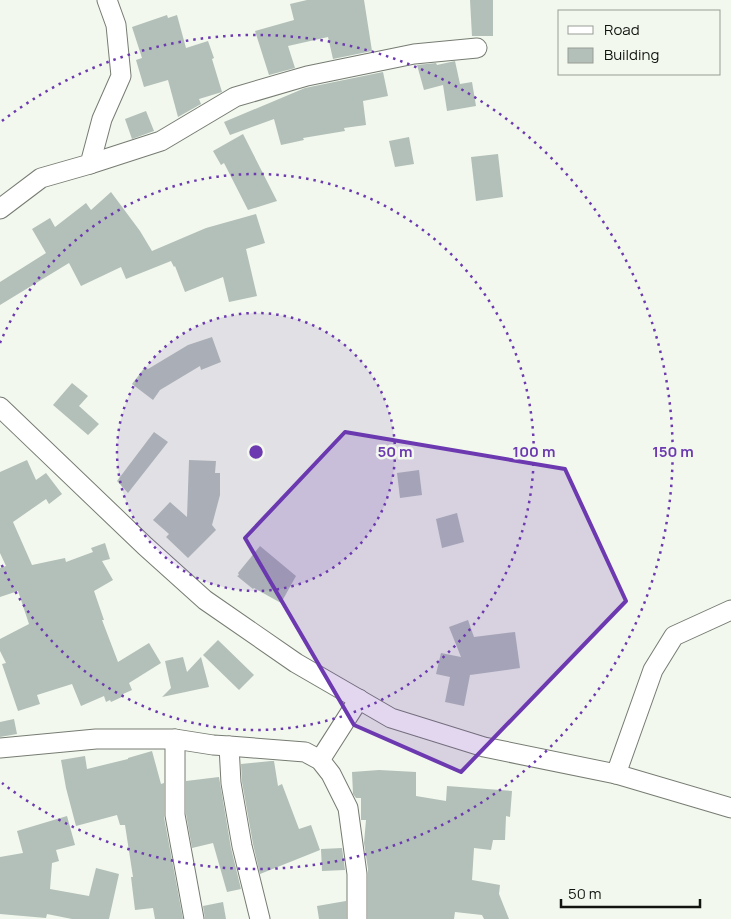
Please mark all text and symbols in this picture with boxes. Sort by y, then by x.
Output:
legend [558,10,721,75]
text: Road [604,19,640,40]
text: Building [604,44,659,65]
text: 50 m [377,441,413,462]
text: 100 m [513,441,555,462]
text: 150 m [652,441,694,462]
centre of rings [247,443,265,461]
scale bar [561,876,700,908]
text: 50 m [568,883,602,904]

